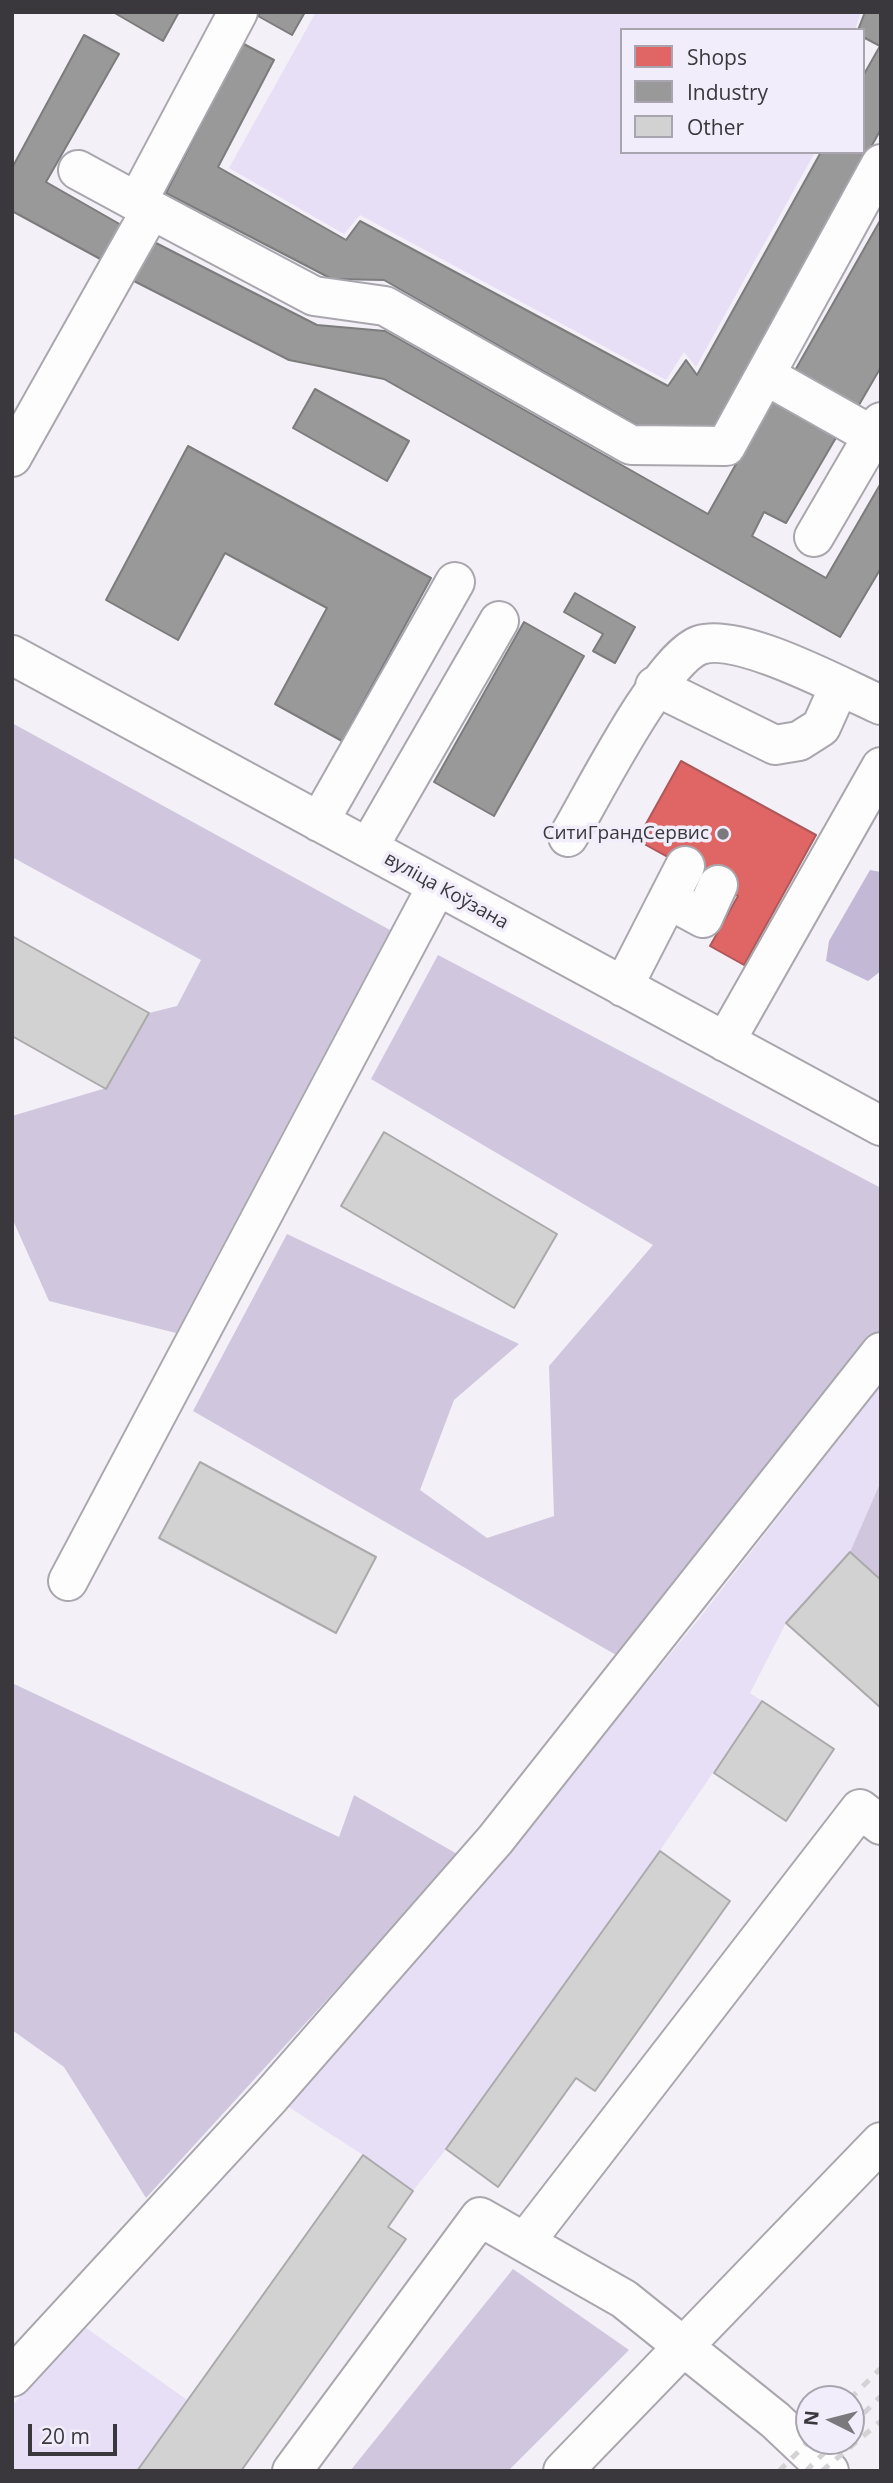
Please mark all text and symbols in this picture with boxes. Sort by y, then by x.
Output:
legend [620,28,865,154]
text: Shops [687,43,747,71]
text: Industry [687,78,768,106]
text: Other [687,113,744,141]
place label: СитиГрандСервис [543,823,709,845]
marker: СитиГрандСервис [715,826,731,842]
street label: вуліца Коўзана [380,847,512,935]
north arrow [795,2385,865,2455]
text: N [797,2409,825,2427]
scale bar [32,2410,121,2454]
text: 20 m [41,2422,90,2450]

